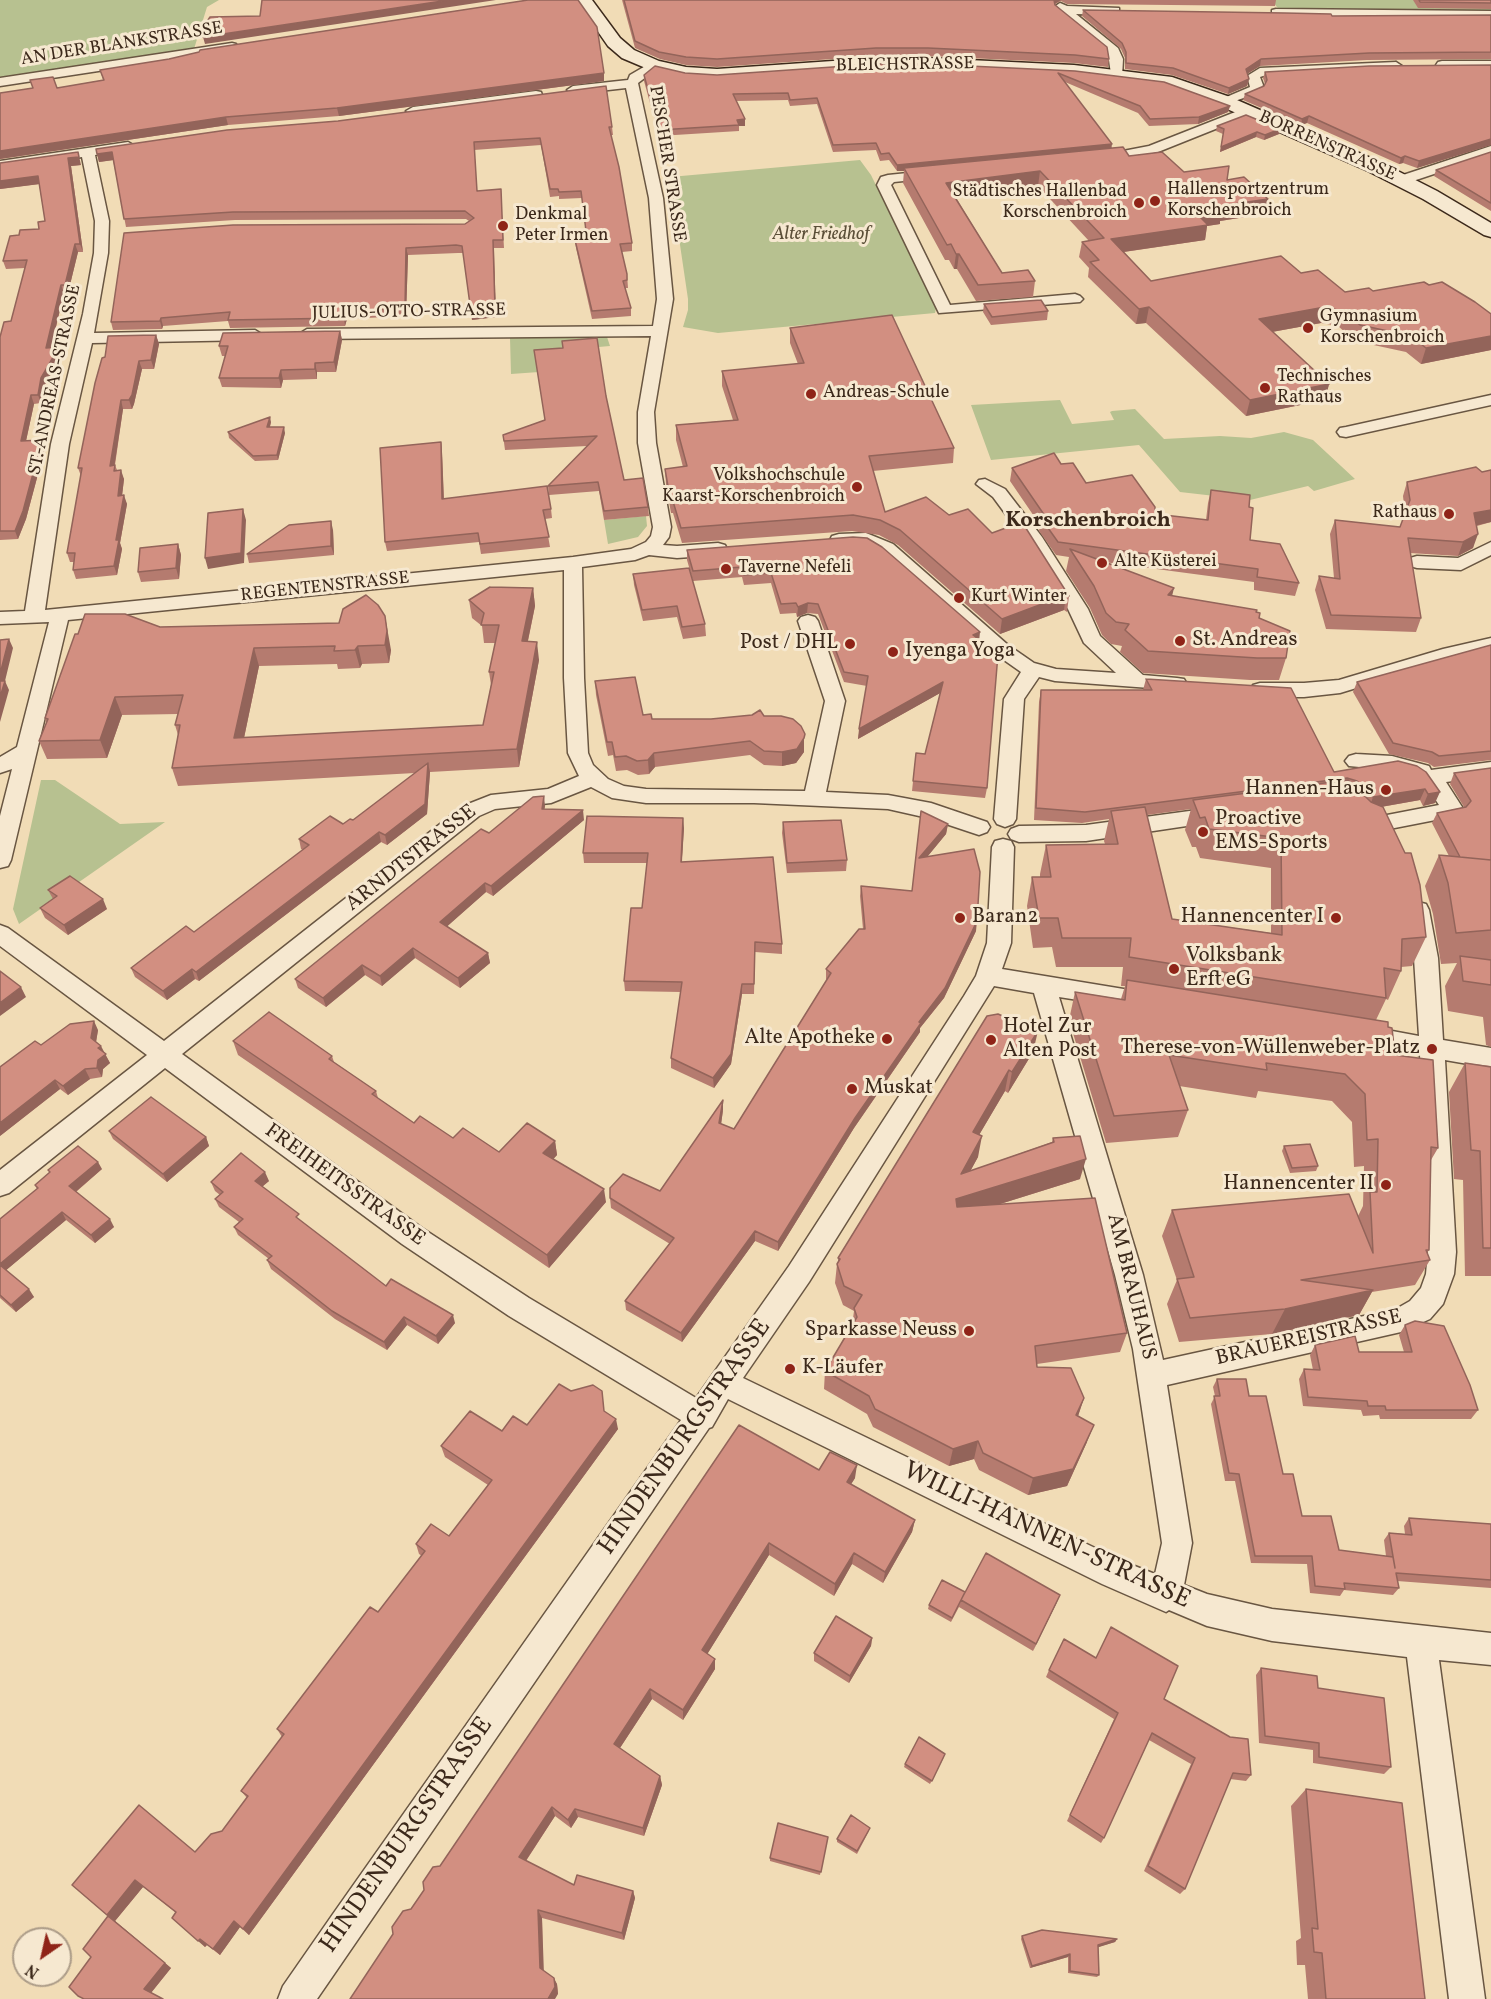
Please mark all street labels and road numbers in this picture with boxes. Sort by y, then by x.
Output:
street label: AN DER BLANKSTRASSE [20,18,224,72]
street label: BLEICHSTRASSE [835,54,975,78]
street label: PESCHER STRASSE [643,84,689,244]
street label: BORRENSTRASSE [1255,107,1399,187]
street label: ST.-ANDREAS-STRASSE [25,283,87,477]
street label: JULIUS-OTTO-STRASSE [312,301,506,325]
street label: REGENTENSTRASSE [240,568,410,608]
street label: ARNDTSTRASSE [342,800,482,918]
street label: FREIHEITSSTRASSE [259,1119,429,1253]
street label: AM BRAUHAUS [1100,1211,1160,1363]
street label: BRAUEREISTRASSE [1214,1305,1404,1373]
street label: HINDENBURGSTRASSE [593,1314,779,1562]
street label: WILLI-HANNEN-STRASSE [897,1457,1195,1617]
street label: HINDENBURGSTRASSE [315,1712,501,1960]

